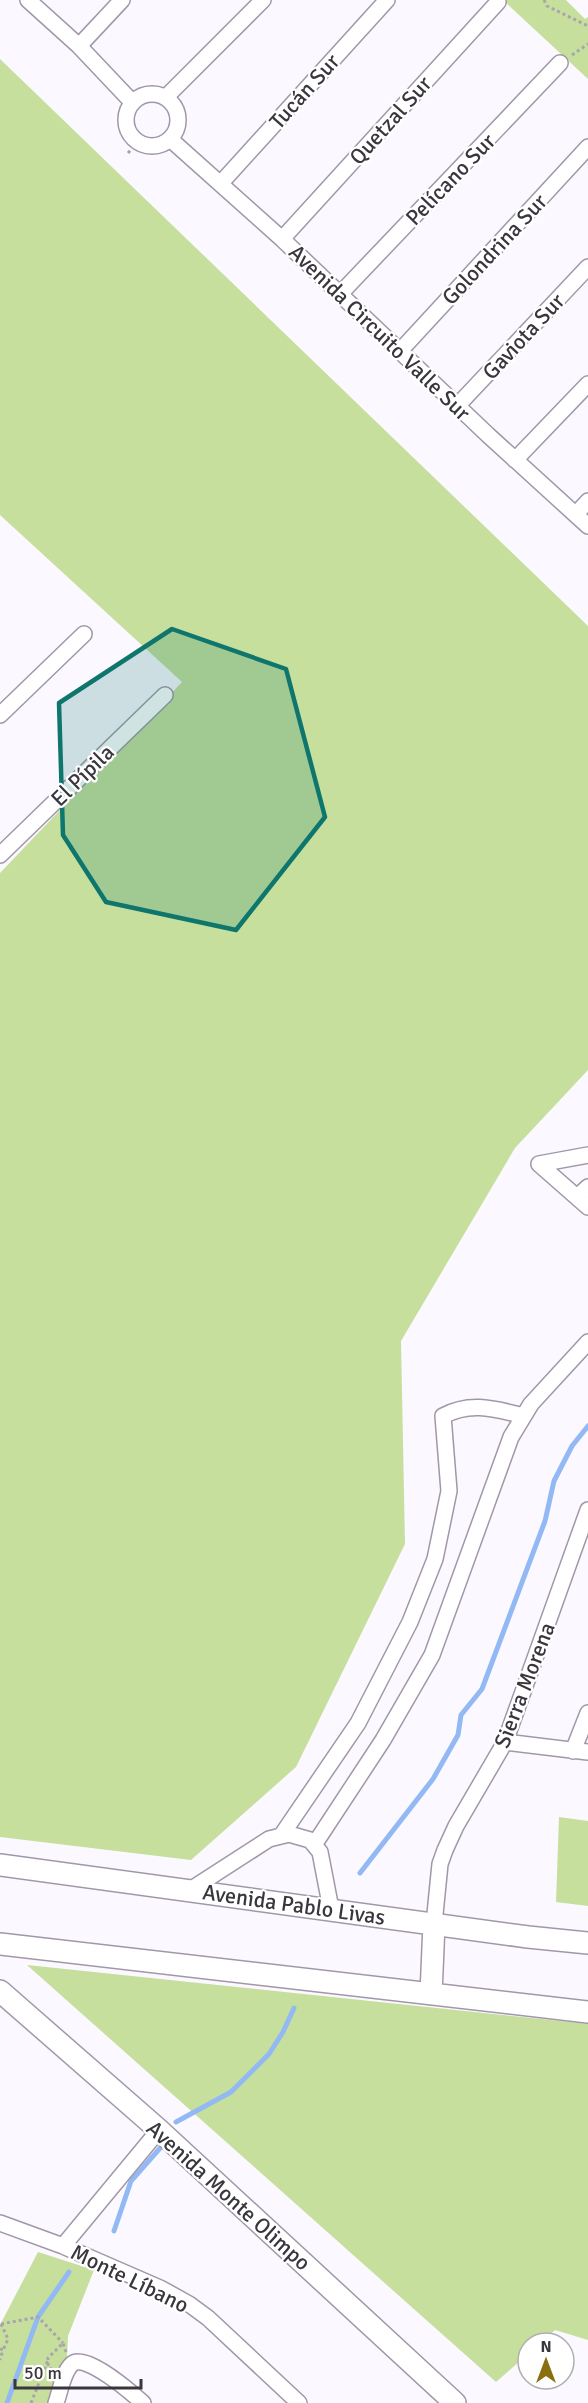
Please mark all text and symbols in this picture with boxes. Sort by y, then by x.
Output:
street label: Tucán Sur [264,48,345,134]
street label: Quetzal Sur [344,70,437,170]
street label: Pelícano Sur [400,128,501,231]
street label: Golondrina Sur [436,188,553,310]
street label: Avenida Circuito Valle Sur [283,239,476,426]
street label: Gaviota Sur [477,288,570,385]
street label: El Pípila [45,739,120,812]
street label: Sierra Morena [488,1619,561,1752]
street label: Avenida Pablo Livas [201,1878,387,1931]
street label: Avenida Monte Olimpo [141,2115,316,2276]
street label: Monte Líbano [66,2238,193,2319]
north arrow [516,2331,576,2391]
text: N [540,2337,552,2357]
scale bar [15,2352,141,2390]
text: 50 m [24,2362,62,2384]

